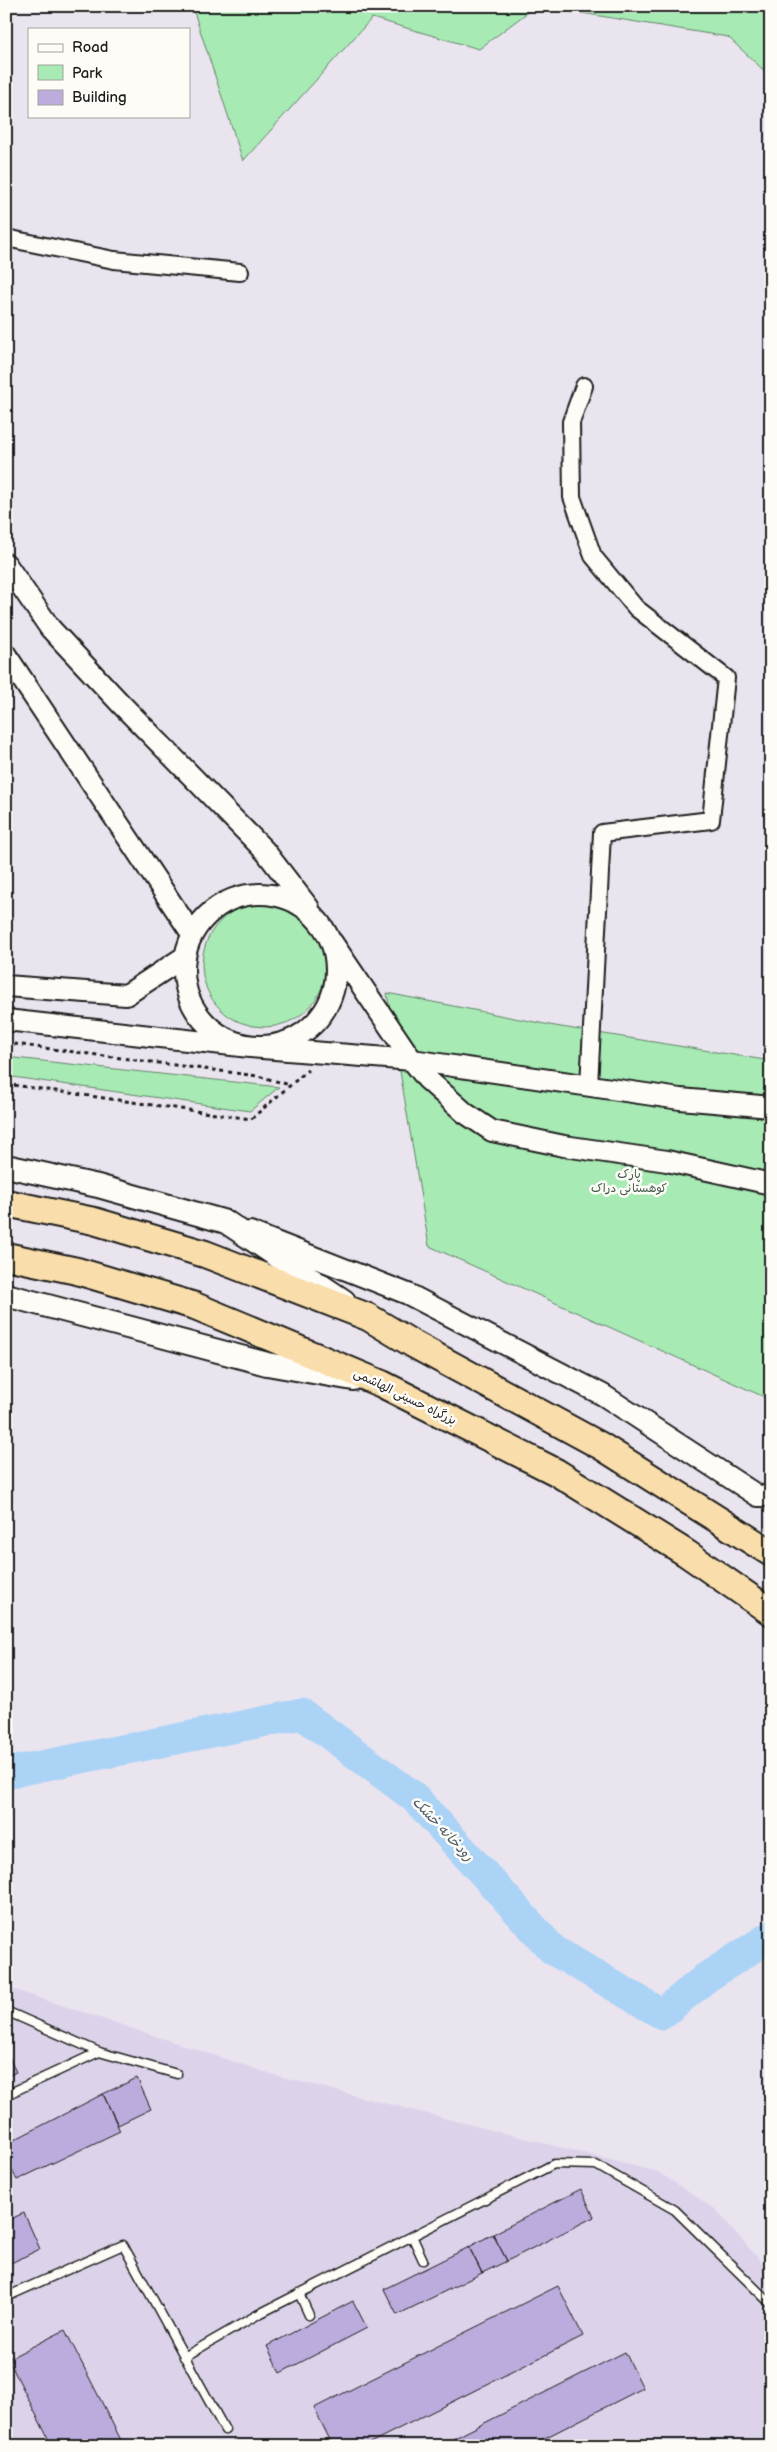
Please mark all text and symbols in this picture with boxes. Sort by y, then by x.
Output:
legend [28,28,190,118]
text: Road [72,38,108,57]
text: Park [72,64,103,83]
text: Building [72,88,127,107]
park label: پارک کوهستانی دراک [591,1167,667,1196]
street label: بزرگراه حسینی الهاشمی [351,1366,459,1428]
water label: رودخانه خشک [409,1793,478,1865]

